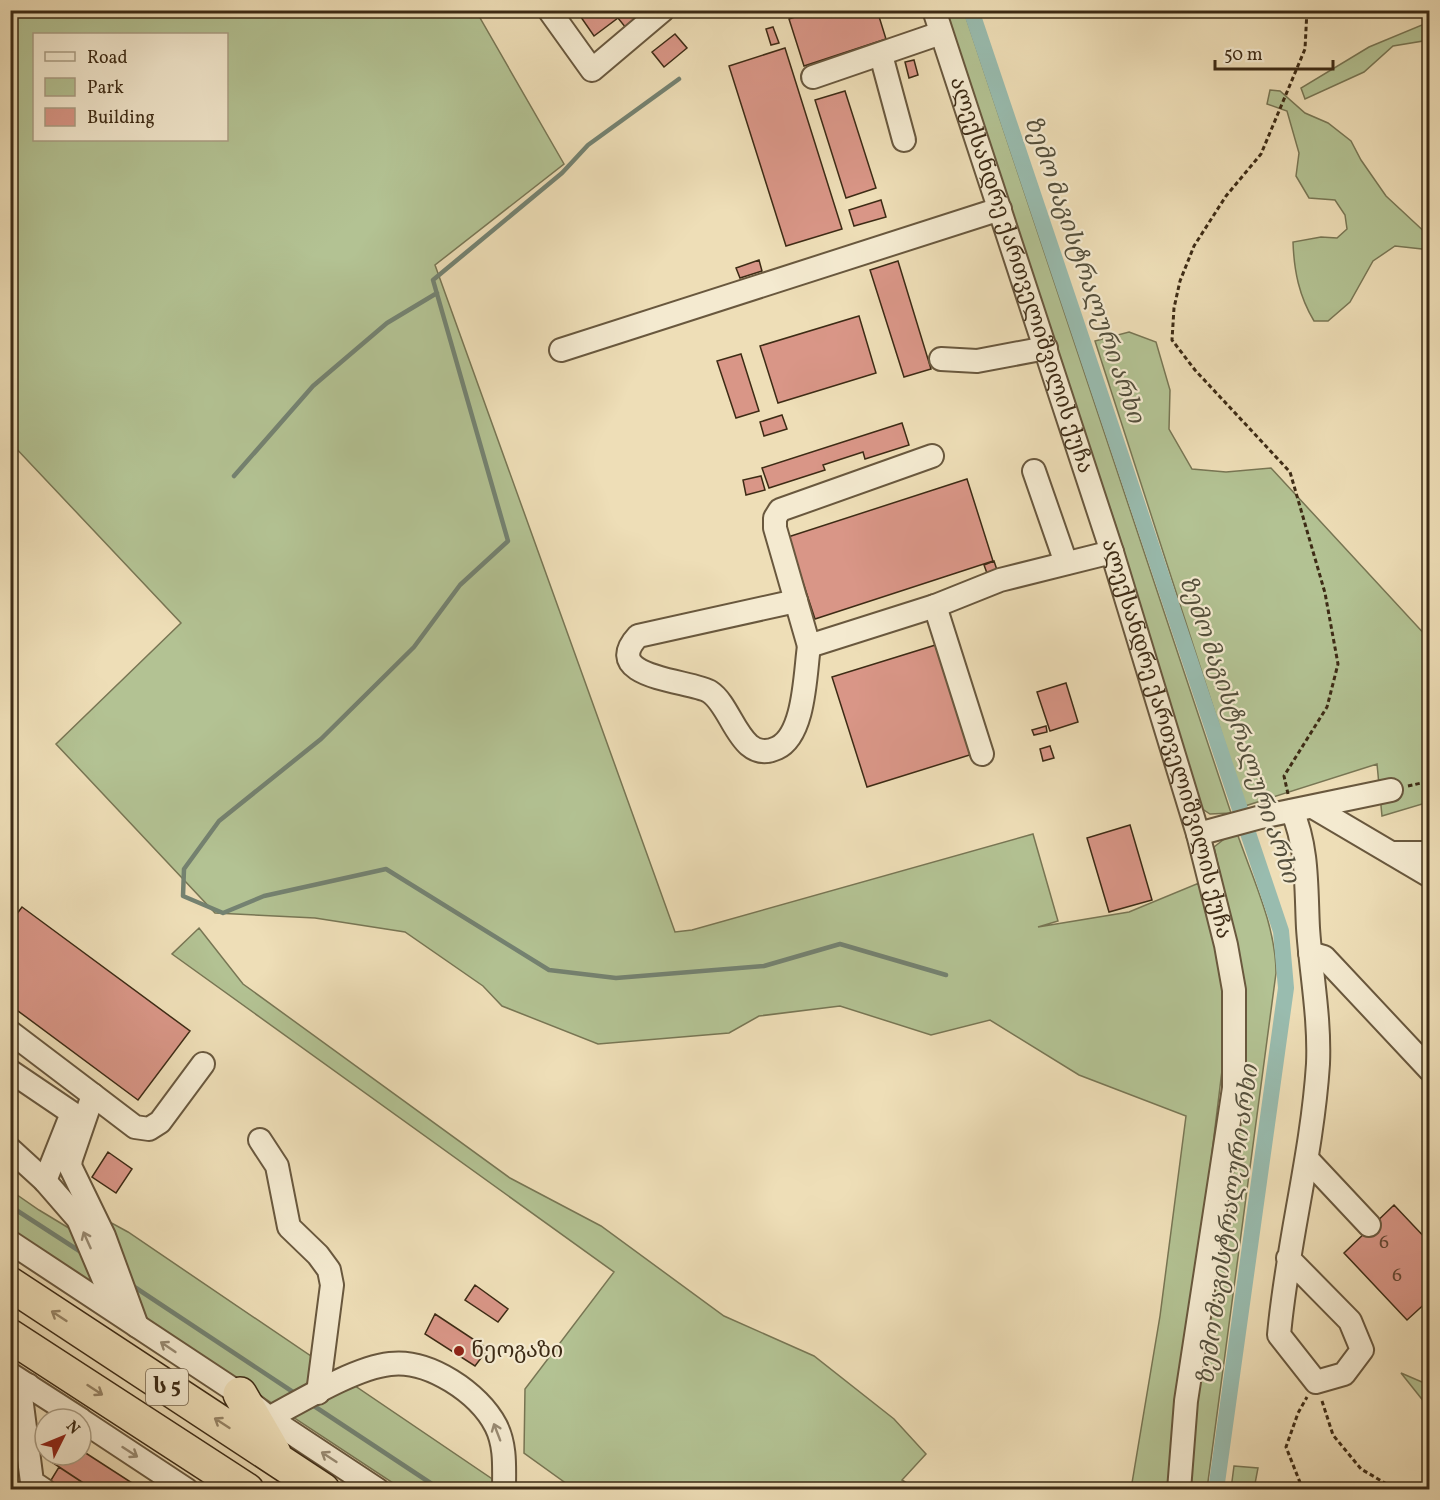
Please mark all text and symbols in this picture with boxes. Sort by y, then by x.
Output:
legend [33,33,228,141]
scale bar [1215,33,1334,71]
text: 50 m [1224,43,1263,68]
text: Road [87,46,128,71]
street label: ალექსანდრე ქართველიშვილის ქუჩა [941,73,1101,477]
text: Park [87,76,124,101]
text: Building [87,106,155,131]
water label: ზემო მაგისტრალური არხი [1014,112,1152,429]
street label: ალექსანდრე ქართველიშვილის ქუჩა [1093,535,1239,942]
water label: ზემო მაგისტრალური არხი [1169,572,1307,889]
water label: ზემო მაგისტრალური არხი [1190,1062,1268,1387]
house number: 6 [1379,1229,1389,1257]
one-way arrow [80,1231,92,1249]
house number: 6 [1392,1262,1402,1290]
one-way arrow [51,1309,68,1321]
place label: ნეოგაზი [471,1336,563,1367]
one-way arrow [160,1340,177,1353]
marker: ნეოგაზი [452,1344,466,1358]
road number: ს 5 [146,1369,188,1405]
one-way arrow [86,1384,103,1396]
north arrow [33,1407,93,1467]
text: N [60,1416,85,1440]
one-way arrow [214,1417,230,1429]
one-way arrow [491,1423,502,1442]
one-way arrow [121,1446,138,1458]
one-way arrow [320,1451,337,1464]

